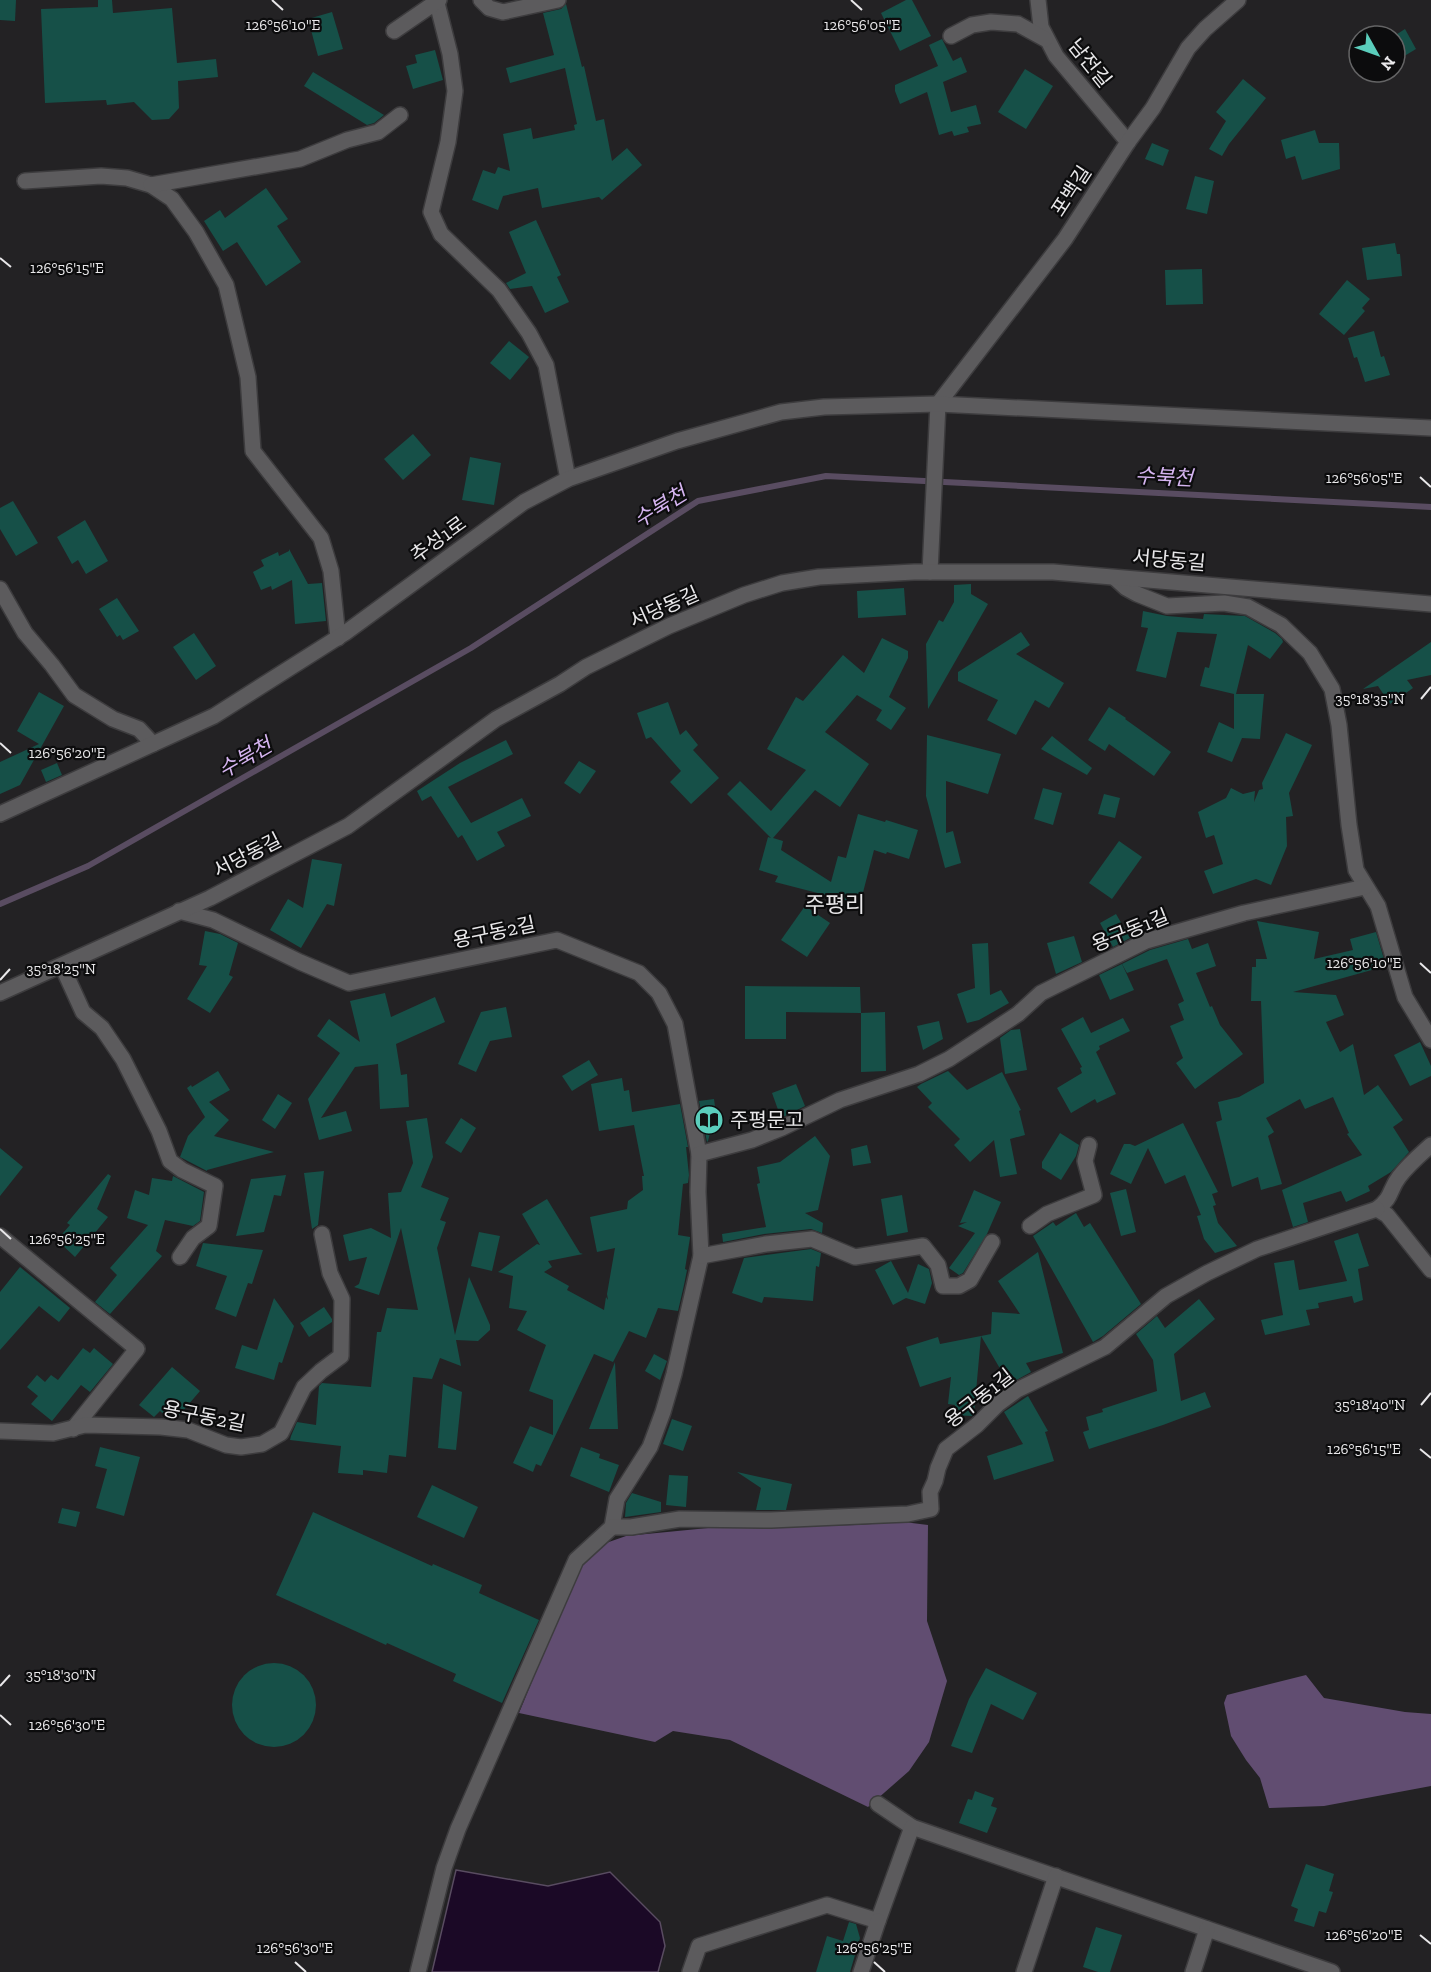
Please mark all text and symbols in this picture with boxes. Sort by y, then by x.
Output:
text: 126°56'10"E [246,16,321,34]
text: 126°56'05"E [824,16,900,34]
north arrow [1347,24,1407,84]
street label: 남전길 [1063,34,1117,92]
text: N [1377,53,1399,74]
street label: 포백길 [1046,161,1096,221]
text: 126°56'15"E [30,259,104,277]
water label: 수북천 [1134,463,1196,491]
text: 126°56'05"E [1326,469,1402,487]
water label: 수북천 [629,479,693,533]
street label: 추성1로 [406,511,470,567]
street label: 서당동길 [1131,545,1207,575]
street label: 서당동길 [625,581,703,633]
text: 35°18'35"N [1335,690,1405,708]
water label: 수북천 [213,731,278,783]
text: 126°56'20"E [29,744,106,762]
street label: 서당동길 [209,828,285,882]
district label: 주평리 [805,891,865,918]
street label: 용구동1길 [1088,904,1172,956]
street label: 용구동2길 [450,912,538,952]
text: 126°56'10"E [1327,954,1402,972]
text: 35°18'25"N [26,960,96,978]
library icon: 주평문고 [693,1104,725,1136]
place label: 주평문고 [730,1108,804,1132]
text: 126°56'25"E [29,1230,105,1248]
street label: 용구동1길 [940,1364,1018,1432]
street label: 용구동2길 [161,1396,247,1436]
text: 35°18'40"N [1335,1396,1405,1414]
text: 126°56'15"E [1327,1440,1401,1458]
text: 35°18'30"N [26,1666,96,1684]
text: 126°56'30"E [29,1716,105,1734]
text: 126°56'20"E [1326,1926,1403,1944]
text: 126°56'30"E [257,1939,333,1957]
text: 126°56'25"E [836,1939,912,1957]

